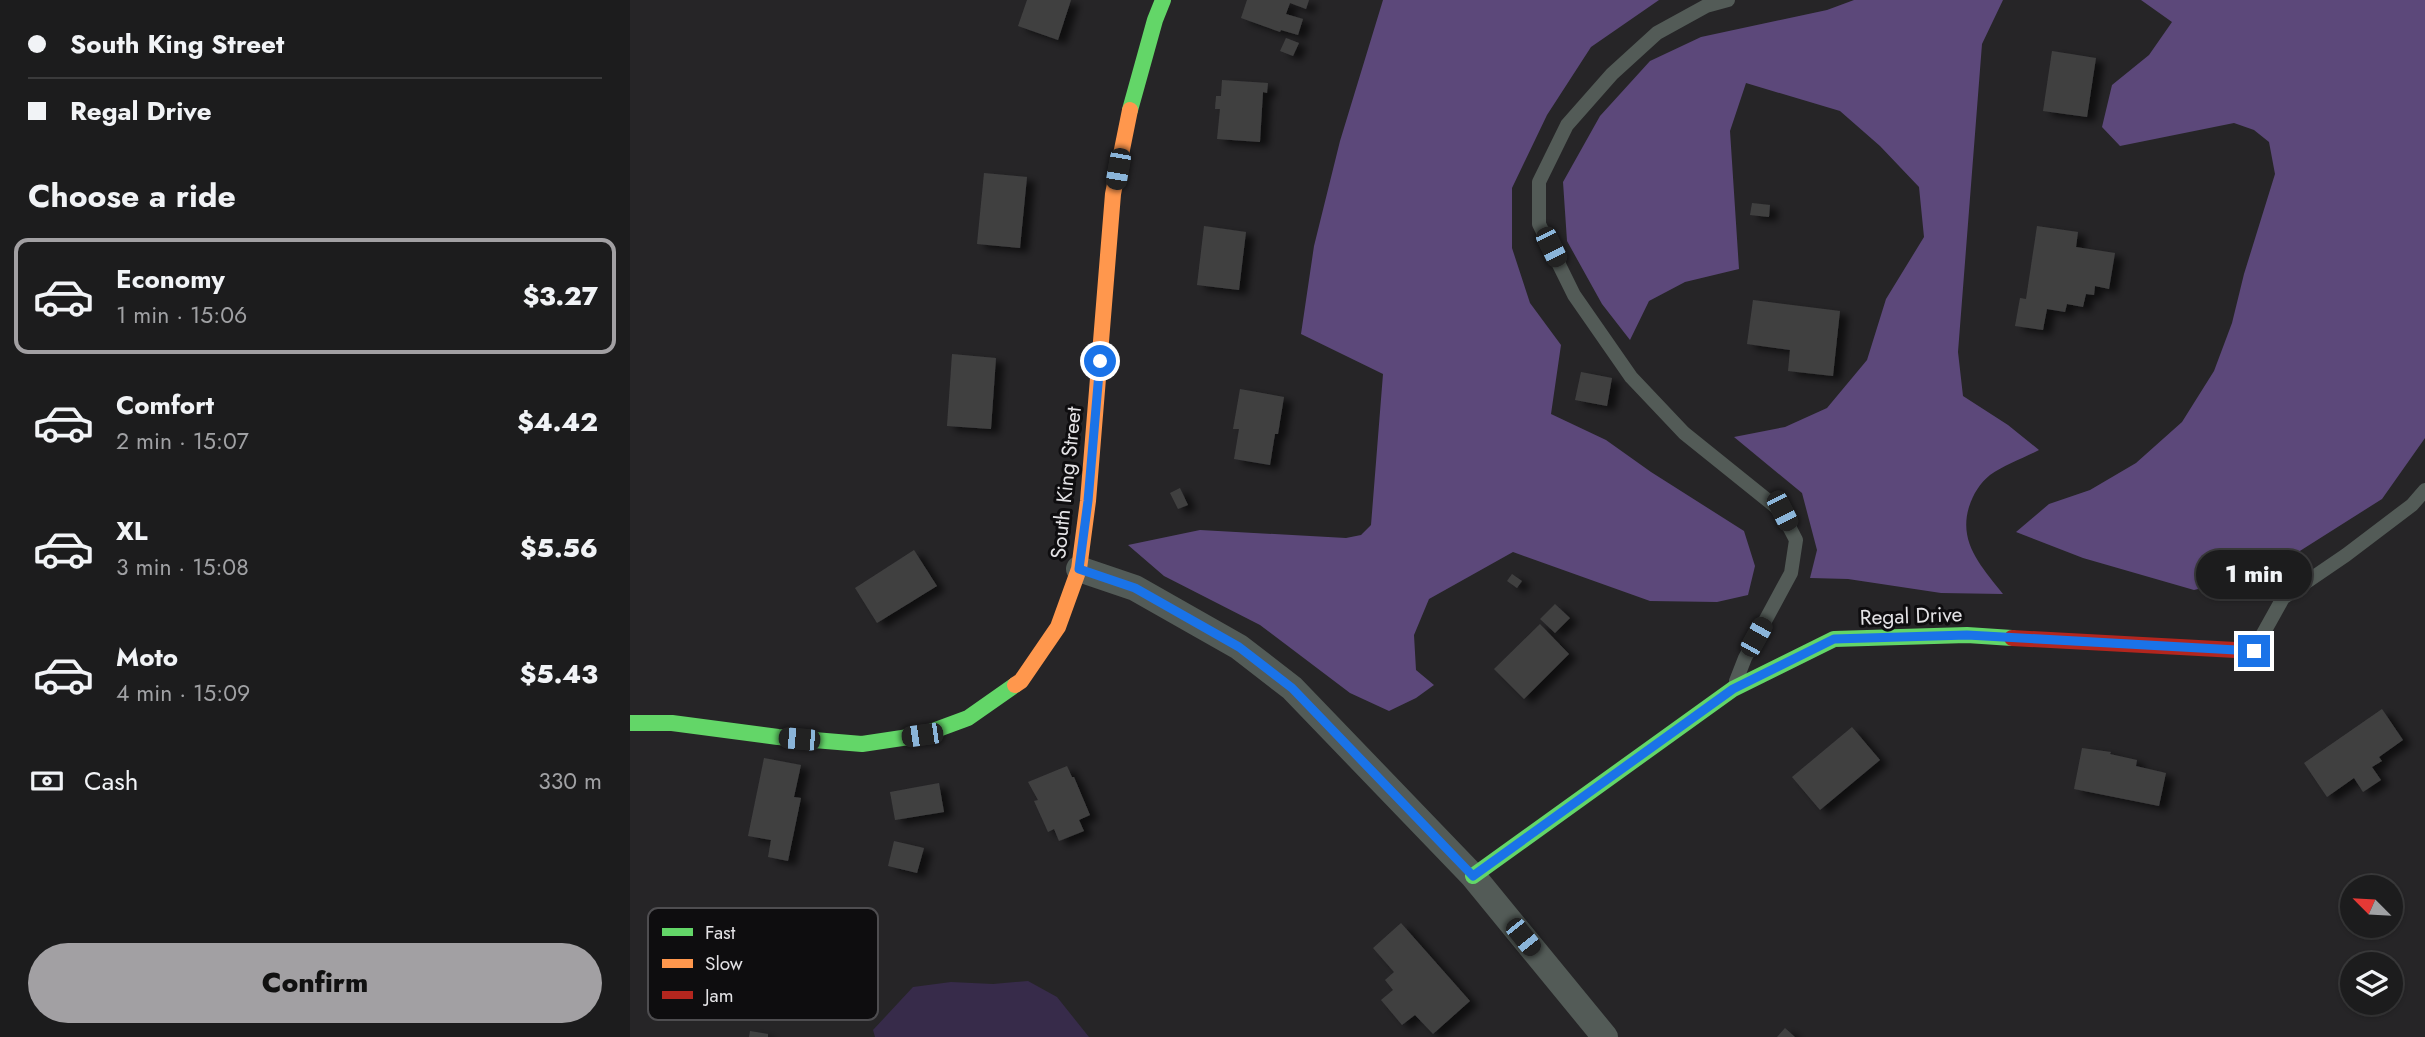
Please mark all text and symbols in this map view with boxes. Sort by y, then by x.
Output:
text: South King Street [70,25,284,63]
text: Regal Drive [70,92,212,130]
car [1105,146,1132,192]
text: Choose a ride [28,173,236,219]
car [1533,224,1570,270]
text: Economy [116,260,225,298]
icon: car [32,265,95,328]
text: $3.27 [523,277,598,315]
text: 1 min · 15:06 [116,298,247,332]
route start [1084,345,1116,377]
text: Comfort [116,386,214,424]
icon: car [32,391,95,454]
text: $4.42 [517,403,598,441]
street label: South King Street [1043,405,1089,561]
text: 2 min · 15:07 [116,424,249,458]
car [1764,488,1801,534]
text: XL [116,512,148,550]
icon: car [32,517,95,580]
text: $5.56 [520,529,598,567]
text: 3 min · 15:08 [116,550,249,584]
callout: 1 min [2196,550,2312,598]
text: 1 min [2225,557,2283,591]
street label: Regal Drive [1859,599,1963,633]
car [1737,614,1776,660]
route end [2238,635,2270,667]
text: Moto [116,638,178,676]
icon: car [32,643,95,706]
text: $5.43 [520,655,598,693]
text: 4 min · 15:09 [116,676,250,710]
car [900,722,945,748]
car [778,727,821,751]
icon: cash [28,762,66,800]
text: Cash [84,762,138,800]
text: 330 m [538,764,602,798]
north arrow [2340,875,2403,938]
map controls [2340,875,2403,1015]
legend [648,908,878,1020]
car [1502,914,1545,960]
text: Fast [705,919,736,946]
button: Confirm [28,943,602,1023]
text: Slow [705,950,743,977]
button: layers [2340,952,2403,1015]
text: Jam [702,982,734,1009]

